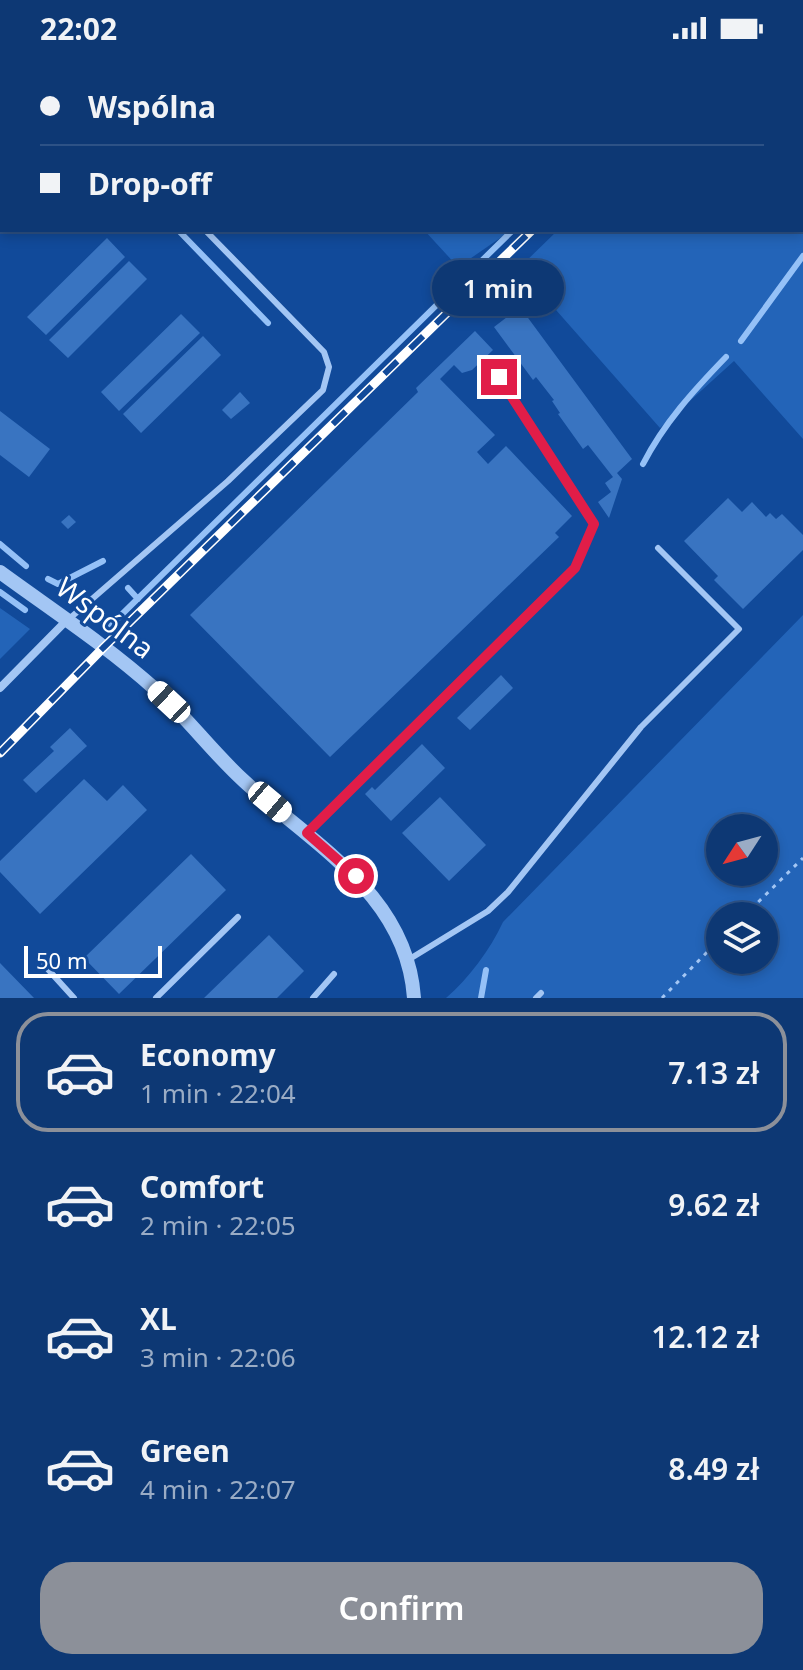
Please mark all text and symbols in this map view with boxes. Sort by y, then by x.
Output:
text: 22:02 [40,8,117,49]
text: Wspólna [88,86,216,127]
text: Drop-off [88,163,212,204]
callout: 1 min [433,261,565,317]
text: 1 min [463,270,533,306]
route end [481,359,517,395]
street label: Wspólna [49,568,162,667]
car [143,677,195,727]
car [244,777,296,827]
north arrow [706,814,778,886]
map controls [706,814,778,974]
route start [338,858,374,894]
button: layers [706,902,778,974]
scale bar [24,942,162,978]
text: 50 m [36,945,87,975]
text: Economy [140,1034,276,1075]
icon: car [44,1036,116,1108]
text: 7.13 zł [668,1052,759,1093]
text: 1 min · 22:04 [140,1075,296,1111]
text: Comfort [140,1166,264,1207]
icon: car [44,1168,116,1240]
text: 9.62 zł [668,1184,759,1225]
text: 2 min · 22:05 [140,1207,296,1243]
text: XL [140,1298,177,1339]
icon: car [44,1300,116,1372]
text: 12.12 zł [651,1316,759,1357]
text: 3 min · 22:06 [140,1339,296,1375]
text: Green [140,1430,230,1471]
icon: car [44,1432,116,1504]
text: 8.49 zł [668,1448,759,1489]
text: 4 min · 22:07 [140,1471,296,1507]
button: Confirm [40,1562,763,1654]

